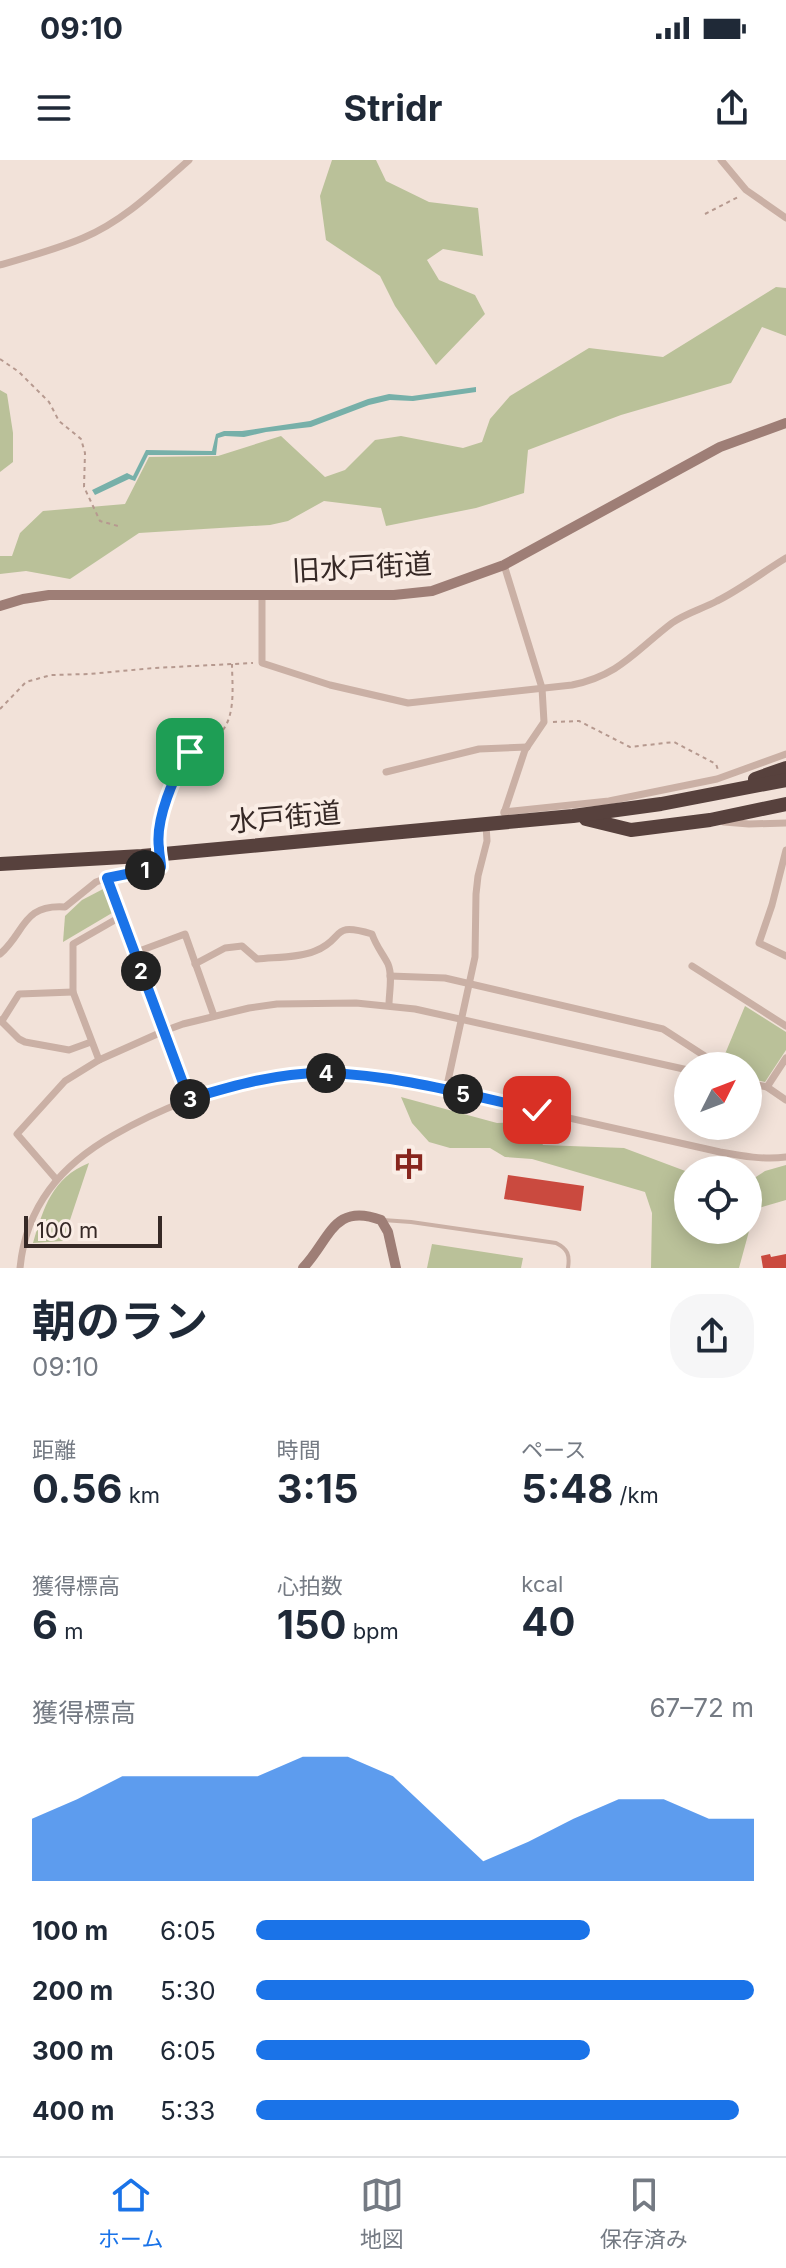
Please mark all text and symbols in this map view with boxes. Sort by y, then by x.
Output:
text: 09:10 [40,10,123,46]
icon: menu [32,86,76,130]
text: Stridr [344,86,442,130]
icon: share [710,86,754,130]
street label: 旧水戸街道 [291,546,433,588]
pin [156,718,224,786]
icon: arrive [168,730,212,774]
street label: 水戸街道 [228,795,342,839]
pin: 1 [125,850,165,890]
text: 1 [140,857,150,883]
pin: 2 [121,951,161,991]
text: 2 [134,958,148,984]
north arrow [674,1052,762,1140]
map controls [674,1052,762,1244]
pin: 4 [306,1053,346,1093]
text: 4 [319,1060,333,1086]
pin: 5 [443,1074,483,1114]
pin [503,1076,571,1144]
pin: 3 [170,1079,210,1119]
text: 5 [456,1081,470,1107]
text: 3 [183,1086,197,1112]
icon: check [515,1088,559,1132]
district label: 中 [393,1145,425,1184]
button: locate [674,1156,762,1244]
scale bar [24,1212,162,1248]
text: 100 m [36,1217,98,1243]
text: 朝のラン [32,1294,208,1348]
button: share [670,1294,754,1378]
text: 09:10 [32,1351,99,1382]
text: 距離 [32,1437,76,1463]
text: 時間 [277,1437,321,1463]
text: ペース [521,1437,586,1463]
text: 0.56 [32,1464,122,1513]
text: 3:15 [277,1464,359,1513]
text: 5:48 [521,1464,613,1513]
text: km [122,1482,160,1508]
text: /km [613,1482,659,1508]
text: kcal [521,1571,563,1597]
text: 獲得標高 [32,1573,120,1599]
text: 心拍数 [277,1573,343,1599]
text: 40 [521,1597,575,1646]
text: 6 [32,1600,58,1649]
text: 150 [277,1600,346,1649]
text: m [58,1618,83,1644]
text: bpm [346,1618,399,1644]
text: 67–72 m [650,1692,754,1723]
text: 獲得標高 [32,1697,136,1728]
text: 100 m [32,1915,108,1946]
text: 6:05 [160,1915,216,1946]
text: 200 m [32,1975,113,2006]
text: 5:30 [160,1975,216,2006]
text: 300 m [32,2035,114,2066]
text: 6:05 [160,2035,216,2066]
text: 400 m [32,2095,115,2126]
text: 5:33 [160,2095,215,2126]
tab: ホーム [98,2173,163,2253]
tab: 地図 [360,2173,404,2253]
tab: 保存済み [600,2173,688,2253]

